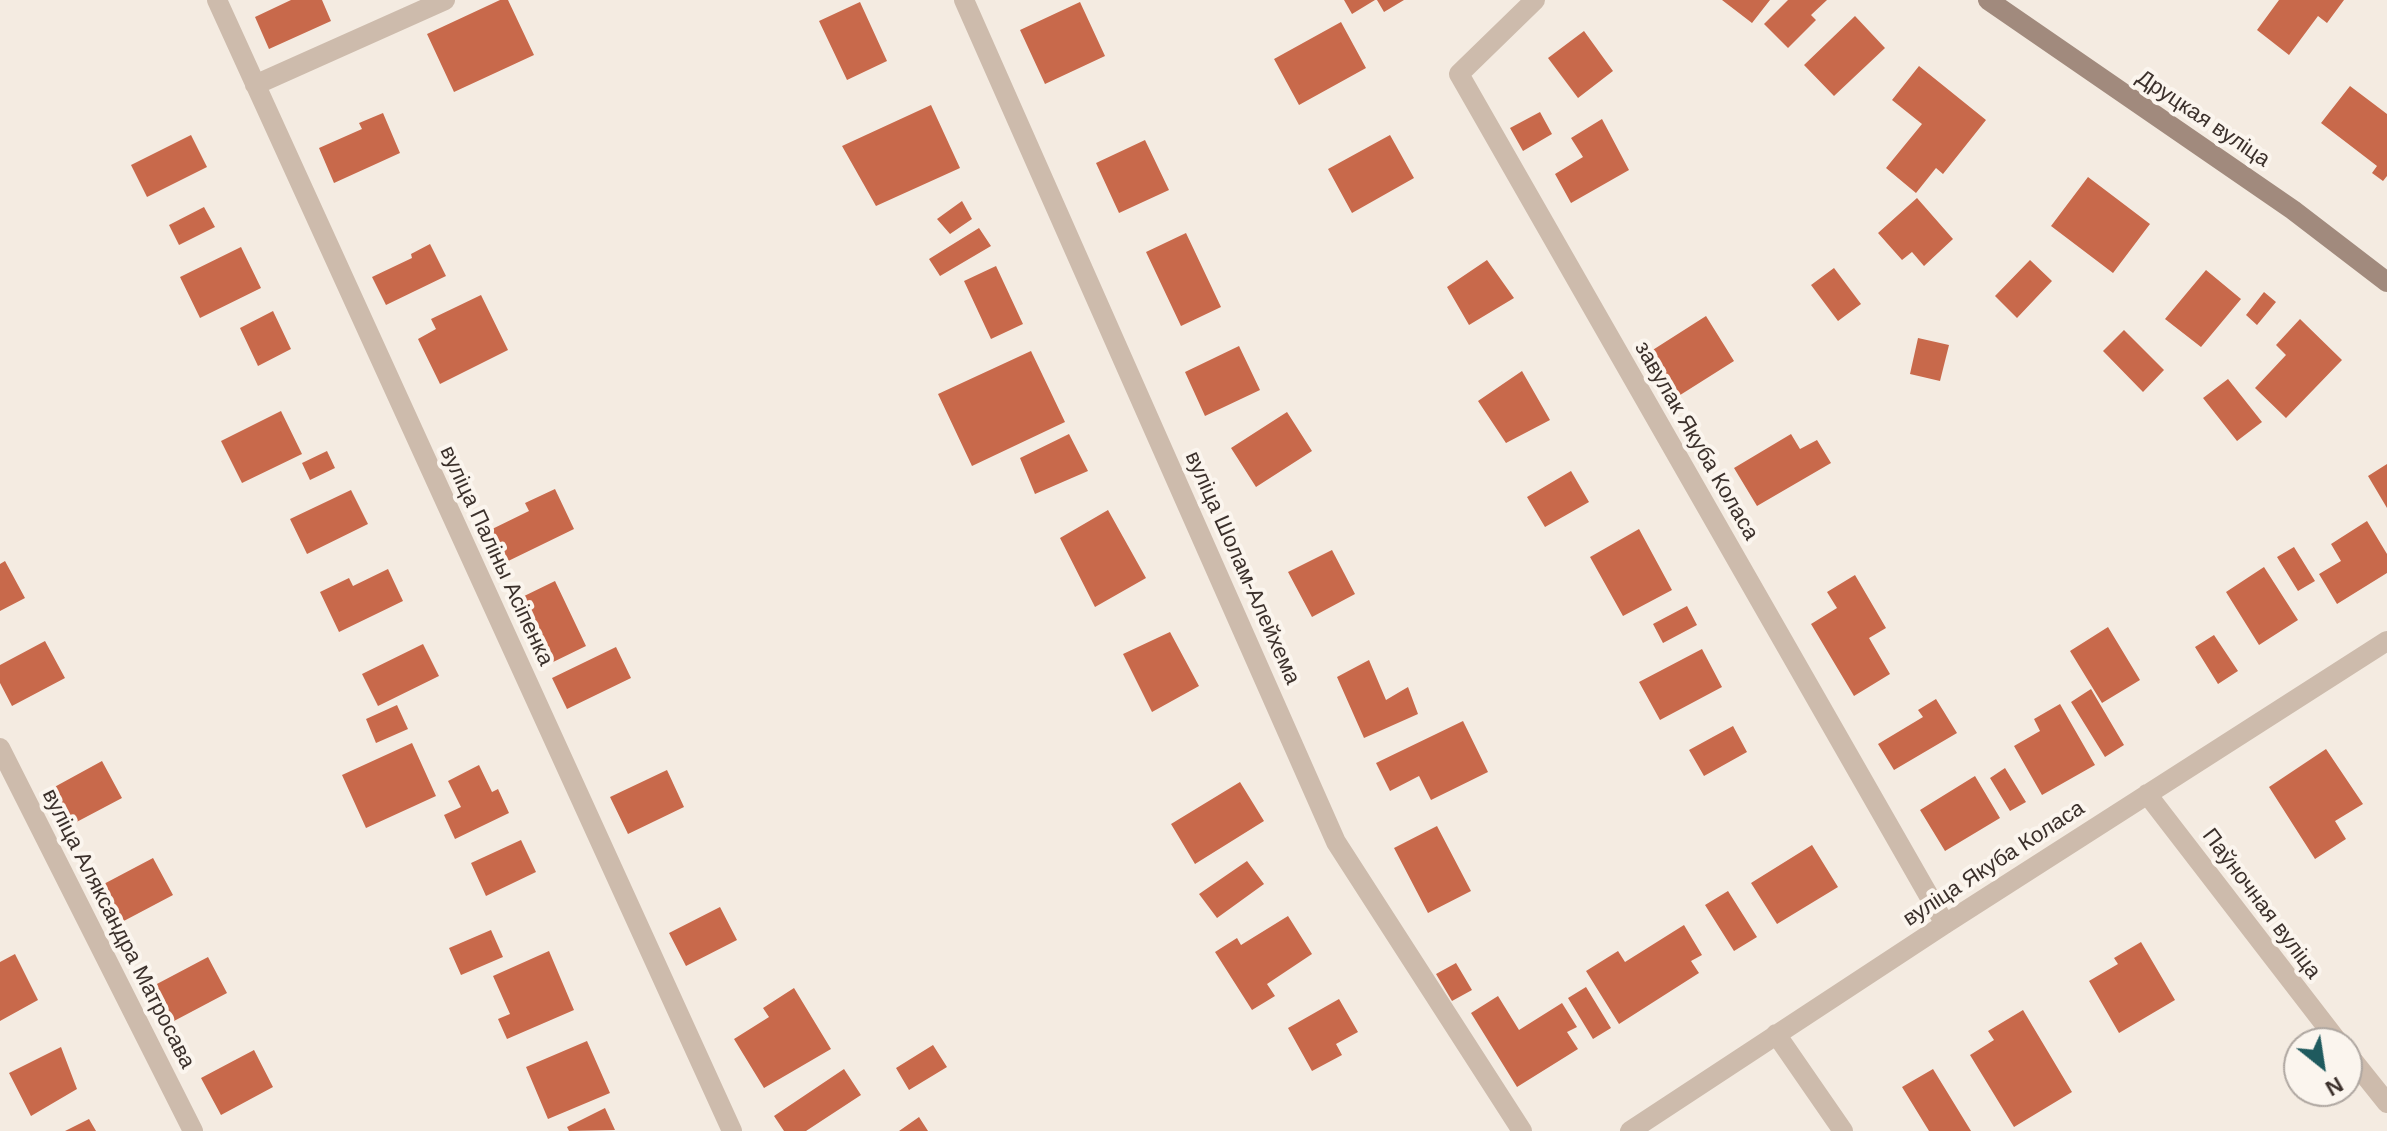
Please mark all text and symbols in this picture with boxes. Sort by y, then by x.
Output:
street label: Друцкая вуліца [2131,65,2275,173]
street label: завулак Якуба Коласа [1628,337,1764,545]
street label: вуліца Паліны Асіпенка [433,442,559,670]
street label: вуліца Шолам-Алейхема [1179,447,1305,689]
street label: вуліца Аляксандра Матросава [36,785,200,1073]
street label: вуліца Якуба Коласа [1898,796,2090,932]
street label: Паўночная вуліца [2196,824,2326,984]
north arrow [2283,1027,2363,1107]
text: N [2321,1072,2347,1101]

